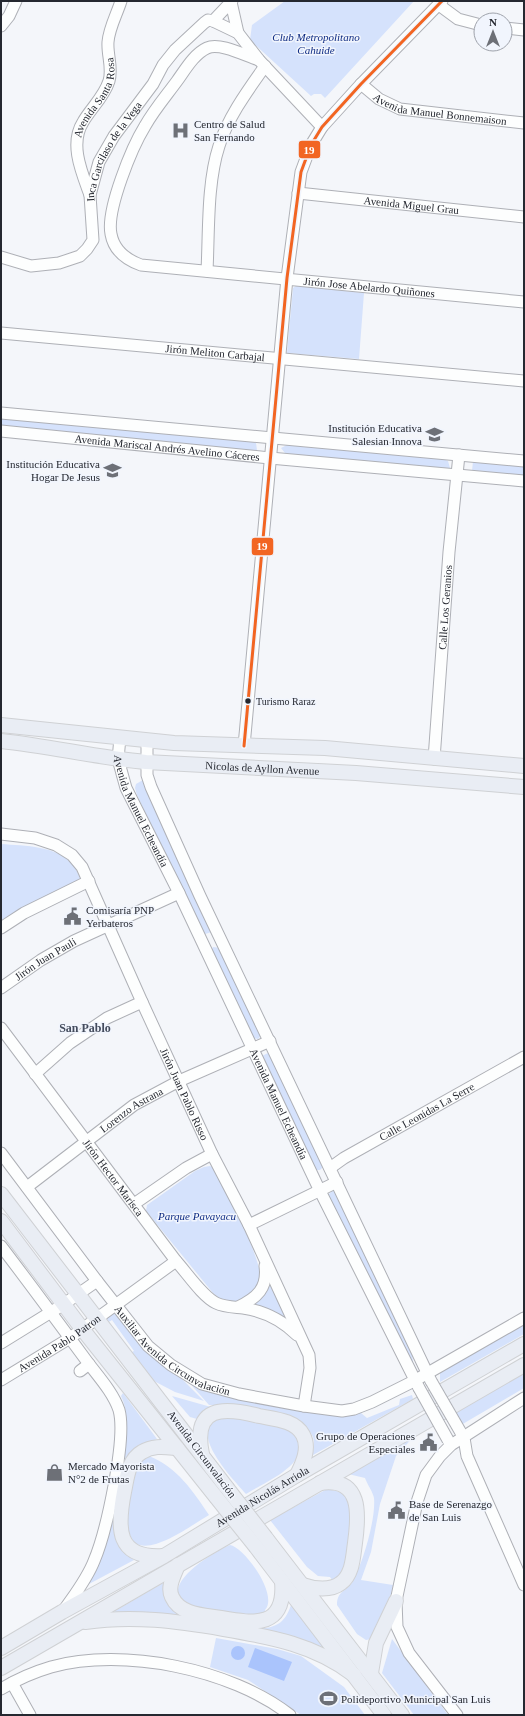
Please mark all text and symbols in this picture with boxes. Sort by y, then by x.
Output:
north arrow [473,12,513,52]
text: N [489,16,497,28]
park label: Club Metropolitano Cahuide [272,31,360,56]
street label: Avenida Santa Rosa [71,57,117,139]
street label: Avenida Manuel Bonnemaison [371,91,508,127]
street label: Inca Garcilaso de la Vega [84,99,144,202]
place label: Centro de Salud San Fernando [194,118,265,143]
hospital icon: Centro de Salud San Fernando [171,120,191,140]
line badge: 19 [298,140,321,159]
text: 19 [304,144,315,156]
street label: Avenida Miguel Grau [363,194,460,216]
street label: Jirón Jose Abelardo Quiñones [303,275,435,299]
street label: Jirón Meliton Carbajal [165,342,265,363]
place label: Institución Educativa Salesian Innova [328,422,422,447]
school or university icon: Institución Educativa Salesian Innova [425,424,445,444]
street label: Avenida Mariscal Andrés Avelino Cáceres [74,432,260,463]
place label: Institución Educativa Hogar De Jesus [6,458,100,483]
school or university icon: Institución Educativa Hogar De Jesus [103,460,123,480]
line badge: 19 [251,537,274,556]
text: 19 [257,540,268,552]
street label: Calle Los Geranios [436,565,454,650]
marker: Turismo Raraz [243,696,253,706]
place label: Turismo Raraz [256,696,316,707]
street label: Avenida Manuel Echeandía [112,755,171,869]
street label: Nicolas de Ayllon Avenue [205,759,320,777]
place label: Comisaría PNP Yerbateros [86,904,154,929]
public building icon: Comisaría PNP Yerbateros [63,906,83,926]
street label: Jirón Juan Pauli [12,935,78,983]
district label: San Pablo [59,1021,111,1035]
street label: Jirón Juan Pablo Risso [158,1046,211,1142]
street label: Avenida Manuel Echeandía [247,1046,310,1161]
street label: Calle Leonidas La Serre [377,1080,476,1143]
street label: Lorenzo Astrana [98,1085,165,1135]
street label: Jirón Hector Marisca [81,1137,146,1218]
park label: Parque Pavayacu [157,1210,237,1222]
street label: Auxiliar Avenida Circunvalación [112,1303,232,1397]
street label: Avenida Pablo Patron [16,1312,103,1374]
street label: Avenida Circunvalación [165,1408,239,1500]
place label: Grupo de Operaciones Especiales [316,1430,415,1455]
public building icon: Grupo de Operaciones Especiales [418,1432,438,1452]
place label: Mercado Mayorista N°2 de Frutas [68,1460,155,1485]
shop icon: Mercado Mayorista N°2 de Frutas [45,1462,65,1482]
street label: Avenida Nicolás Arriola [213,1463,311,1529]
place label: Base de Serenazgo de San Luis [409,1498,493,1523]
public building icon: Base de Serenazgo de San Luis [386,1500,406,1520]
sports icon: Polideportivo Municipal San Luis [318,1689,338,1709]
place label: Polideportivo Municipal San Luis [341,1693,490,1705]

